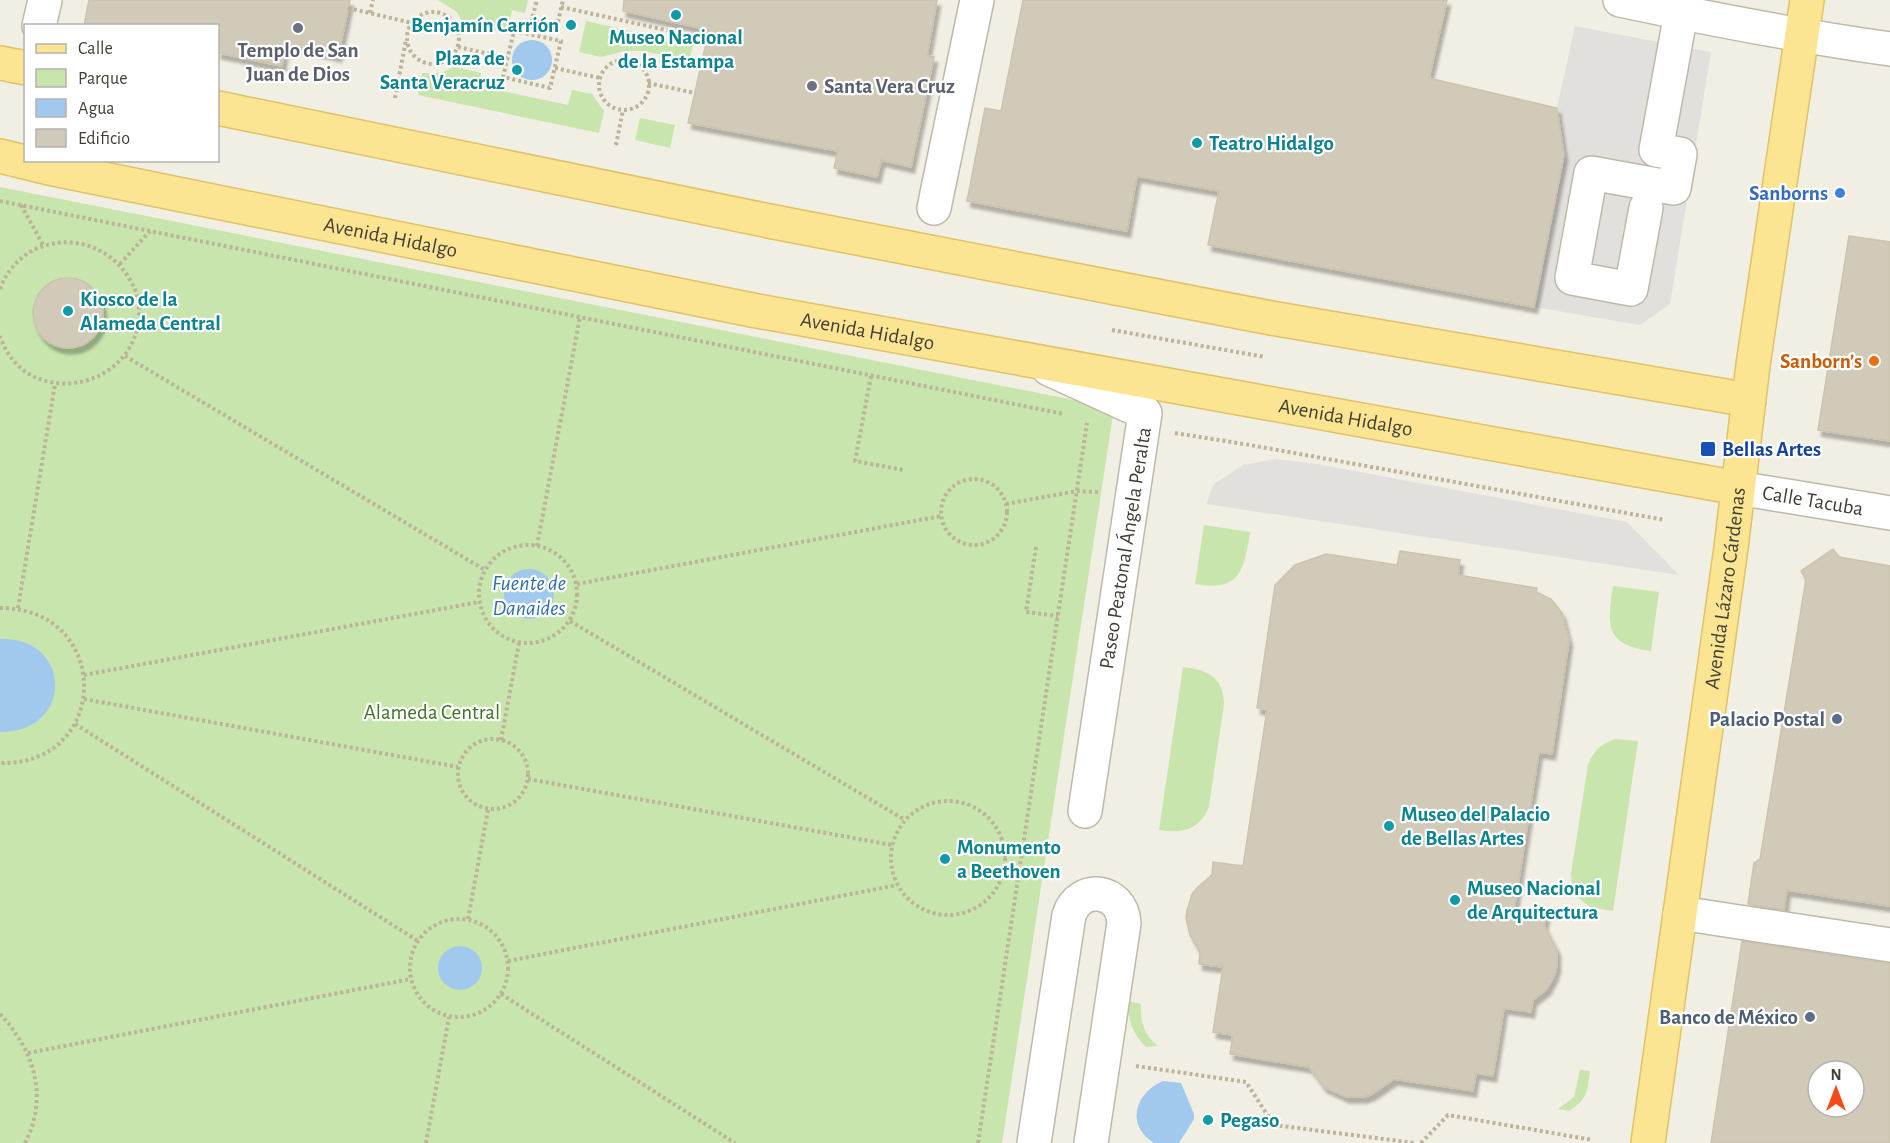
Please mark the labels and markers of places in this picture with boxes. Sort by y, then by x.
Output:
marker: Museo Nacional de la Estampa [669,8,683,22]
place label: Benjamín Carrión [411,15,559,36]
marker: Benjamín Carrión [564,18,578,32]
marker: Templo de San Juan de Dios [291,21,305,35]
place label: Museo Nacional de la Estampa [609,27,743,72]
place label: Templo de San Juan de Dios [237,40,359,85]
place label: Plaza de Santa Veracruz [380,48,505,93]
marker: Plaza de Santa Veracruz [510,63,524,77]
place label: Santa Vera Cruz [824,76,955,97]
marker: Santa Vera Cruz [805,79,819,93]
place label: Teatro Hidalgo [1209,133,1334,154]
marker: Teatro Hidalgo [1190,136,1204,150]
place label: Sanborns [1749,183,1828,204]
marker: Sanborns [1833,186,1847,200]
place label: Kiosco de la Alameda Central [80,289,221,334]
marker: Kiosco de la Alameda Central [61,304,75,318]
place label: Sanborn’s [1780,351,1862,372]
marker: Sanborn’s [1867,354,1881,368]
place label: Bellas Artes [1722,439,1821,460]
marker: Bellas Artes [1699,440,1717,458]
place label: Palacio Postal [1709,709,1825,730]
marker: Palacio Postal [1830,712,1844,726]
place label: Museo del Palacio de Bellas Artes [1401,804,1550,849]
marker: Museo del Palacio de Bellas Artes [1382,819,1396,833]
place label: Monumento a Beethoven [957,837,1061,882]
marker: Monumento a Beethoven [938,852,952,866]
place label: Museo Nacional de Arquitectura [1467,878,1601,923]
marker: Museo Nacional de Arquitectura [1448,893,1462,907]
place label: Banco de México [1659,1007,1798,1028]
marker: Banco de México [1803,1010,1817,1024]
place label: Pegaso [1220,1110,1279,1131]
marker: Pegaso [1201,1113,1215,1127]

